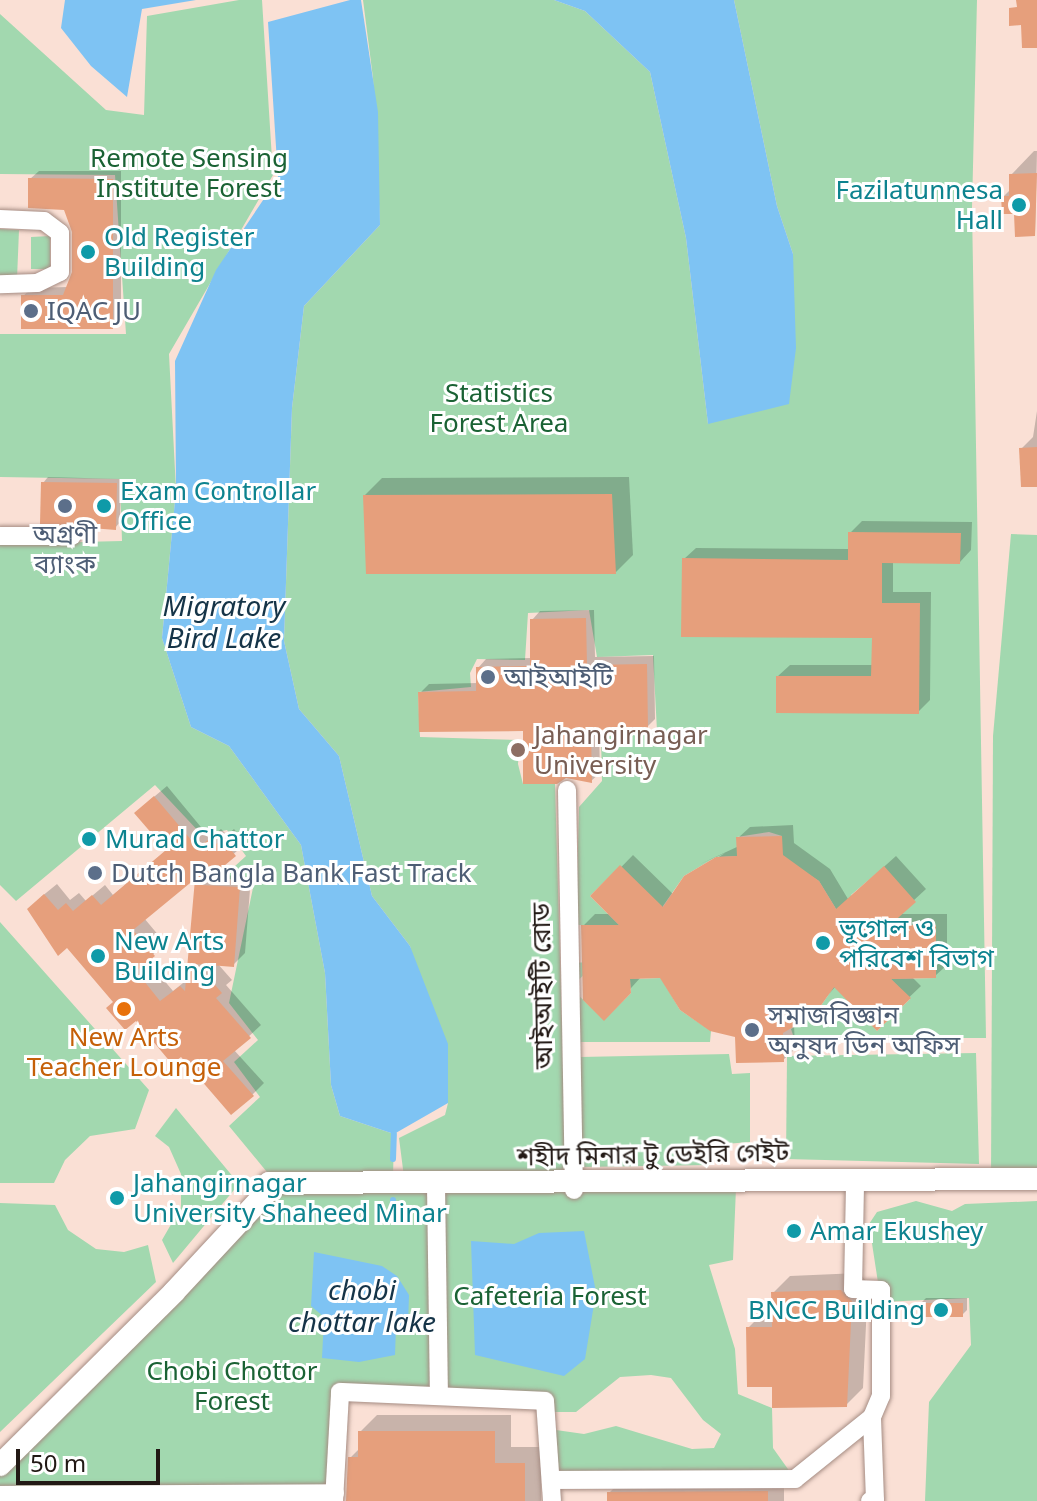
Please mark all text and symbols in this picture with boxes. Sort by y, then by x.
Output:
park label: Remote Sensing Institute Forest [90,142,288,204]
place label: Fazilatunnesa Hall [835,174,1003,236]
marker: Fazilatunnesa Hall [1010,196,1028,214]
place label: Old Register Building [104,221,255,282]
marker: Old Register Building [79,243,97,261]
place label: IQAC JU [47,295,141,327]
marker: IQAC JU [22,302,40,320]
park label: Statistics Forest Area [430,377,568,438]
place label: Exam Controllar Office [120,475,316,536]
marker: অগ্রণী ব্যাংক [56,497,74,515]
marker: Exam Controllar Office [95,497,113,515]
place label: অগ্রণী ব্যাংক [33,518,97,580]
water label: Migratory Bird Lake [163,588,285,654]
place label: আইআইটি [504,661,613,693]
marker: আইআইটি [479,668,497,686]
place label: Jahangirnagar University [534,719,708,780]
marker: Jahangirnagar University [509,741,527,759]
place label: Murad Chattor [105,823,285,855]
marker: Murad Chattor [80,830,98,848]
place label: Dutch Bangla Bank Fast Track [111,857,472,889]
marker: Dutch Bangla Bank Fast Track [86,864,104,882]
street label: আইআইটি রোড [525,903,559,1069]
place label: ভূগোল ও পরিবেশ বিভাগ [839,912,994,974]
place label: New Arts Building [114,925,224,986]
marker: ভূগোল ও পরিবেশ বিভাগ [814,934,832,952]
marker: New Arts Building [89,947,107,965]
place label: সমাজবিজ্ঞান অনুষদ ডিন অফিস [768,999,960,1060]
marker: New Arts Teacher Lounge [115,1000,133,1018]
place label: New Arts Teacher Lounge [27,1021,221,1082]
marker: সমাজবিজ্ঞান অনুষদ ডিন অফিস [743,1021,761,1039]
street label: শহীদ মিনার টু ডেইরি গেইট [517,1136,789,1172]
place label: Jahangirnagar University Shaheed Minar [133,1167,447,1228]
marker: Jahangirnagar University Shaheed Minar [108,1189,126,1207]
place label: Amar Ekushey [810,1215,983,1247]
marker: Amar Ekushey [785,1222,803,1240]
water label: chobi chottar lake [288,1272,436,1338]
park label: Cafeteria Forest [453,1280,647,1312]
place label: BNCC Building [748,1294,925,1326]
marker: BNCC Building [932,1301,950,1319]
park label: Chobi Chottor Forest [146,1355,318,1416]
scale bar [20,1433,164,1483]
text: 50 m [30,1446,86,1479]

